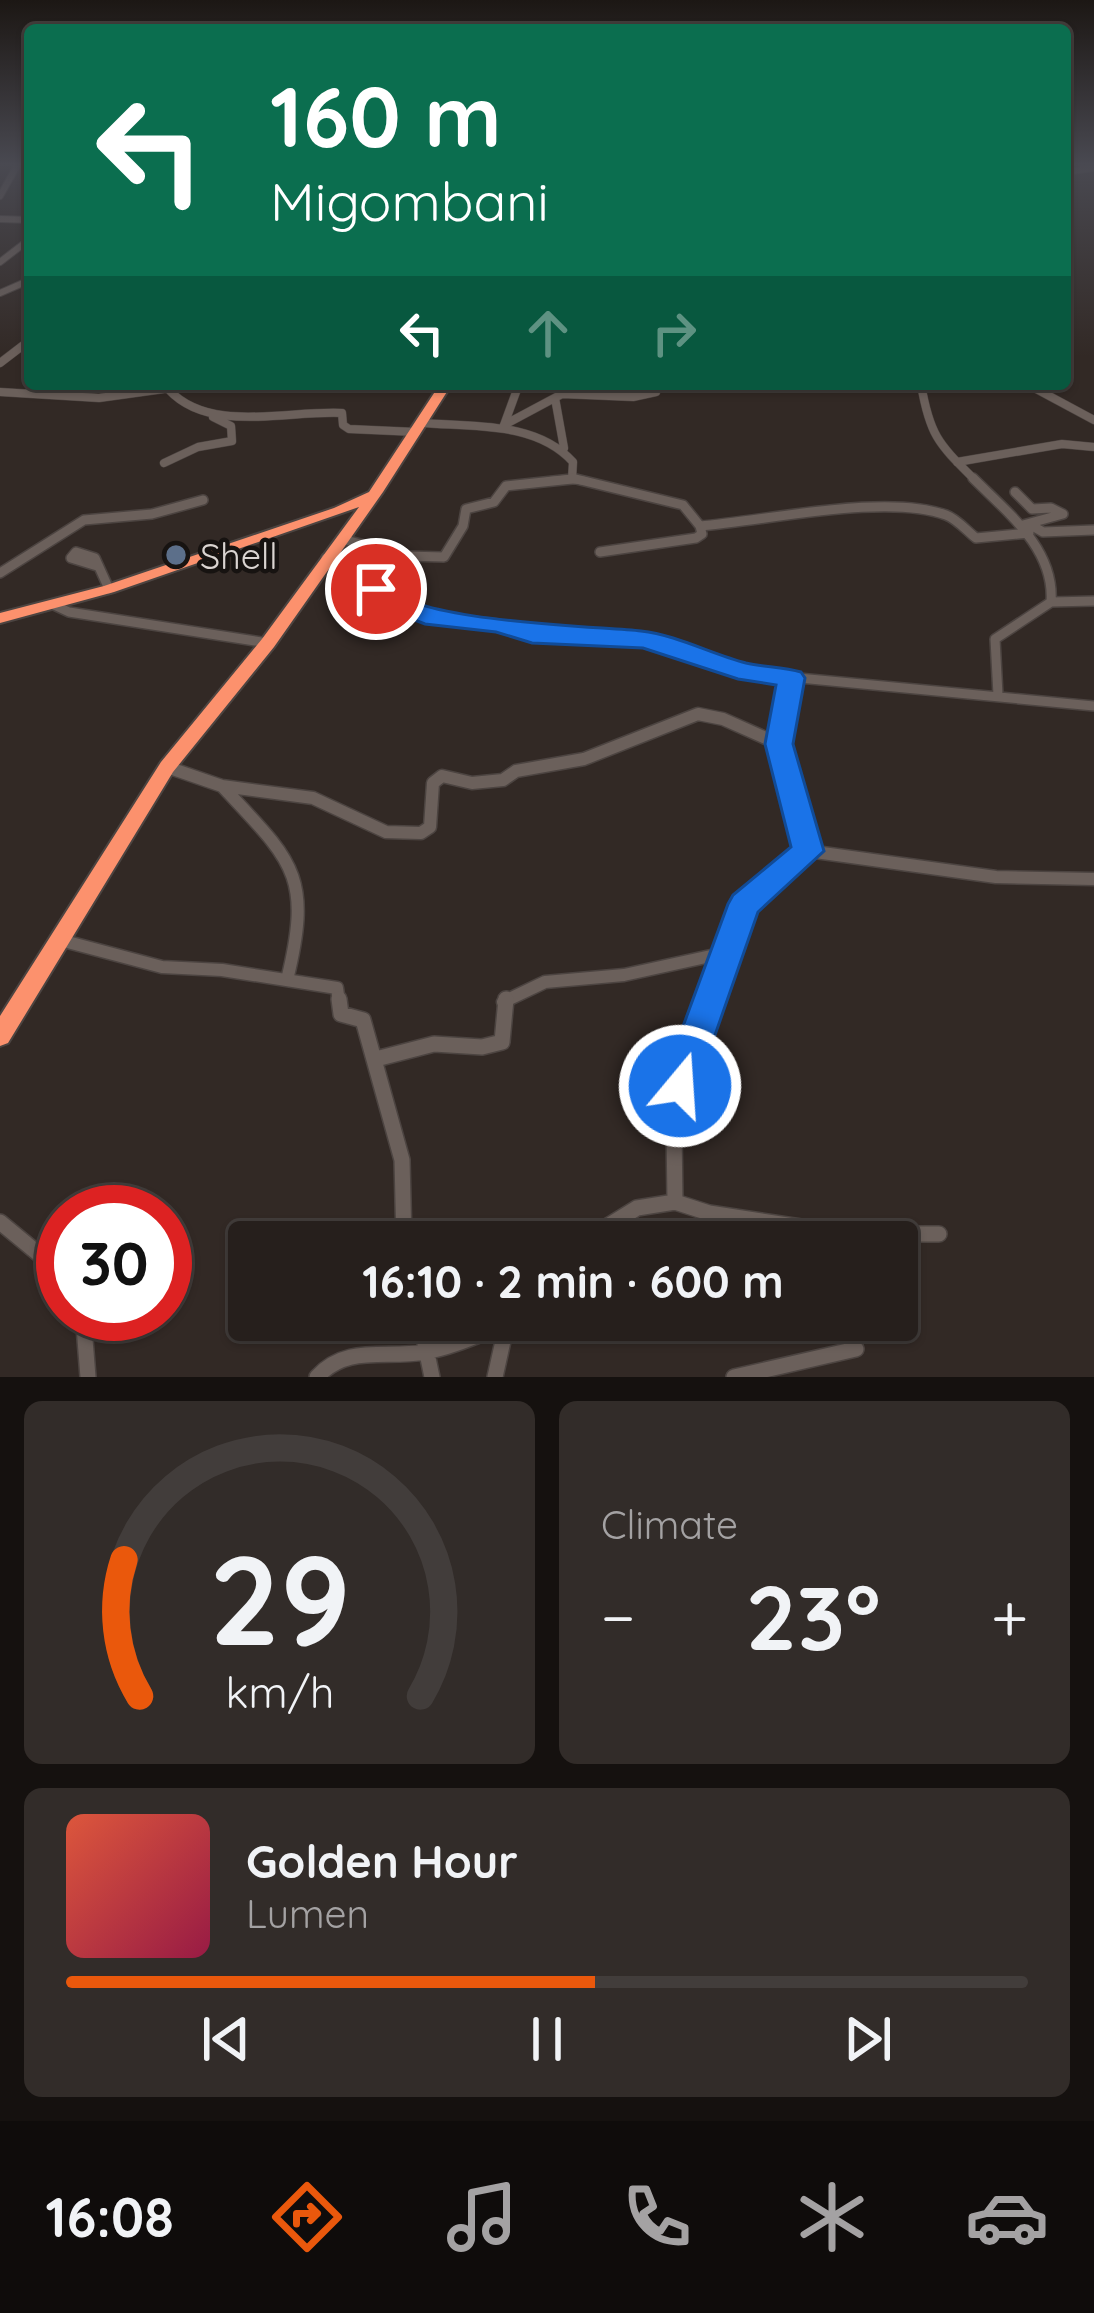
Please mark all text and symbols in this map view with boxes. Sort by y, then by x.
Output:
text: 160 m [270,63,502,168]
icon: left [72,72,228,228]
text: Migombani [270,167,549,235]
icon: left [389,300,455,366]
icon: ahead [515,300,581,366]
icon: right [641,300,707,366]
place label: Shell [200,533,278,578]
pin [325,538,427,640]
marker: Shell [163,542,189,568]
icon: arrive [343,556,409,622]
position arrow [617,1023,743,1149]
speed limit sign: 30 [36,1185,192,1341]
text: 16:10 · 2 min · 600 m [362,1253,784,1309]
text: Climate [601,1500,738,1549]
text: 29 [209,1520,350,1676]
text: 23° [746,1560,881,1673]
text: − [601,1575,635,1658]
text: + [991,1575,1028,1658]
text: km/h [225,1664,334,1718]
text: Golden Hour [246,1833,518,1889]
text: Lumen [246,1889,369,1938]
icon: previous [193,2006,259,2072]
icon: pause [514,2006,580,2072]
icon: next [835,2006,901,2072]
icon: directions [265,2175,349,2259]
icon: music [440,2175,524,2259]
icon: phone [615,2175,699,2259]
icon: climate [790,2175,874,2259]
icon: car [965,2175,1049,2259]
text: 16:08 [45,2183,174,2251]

